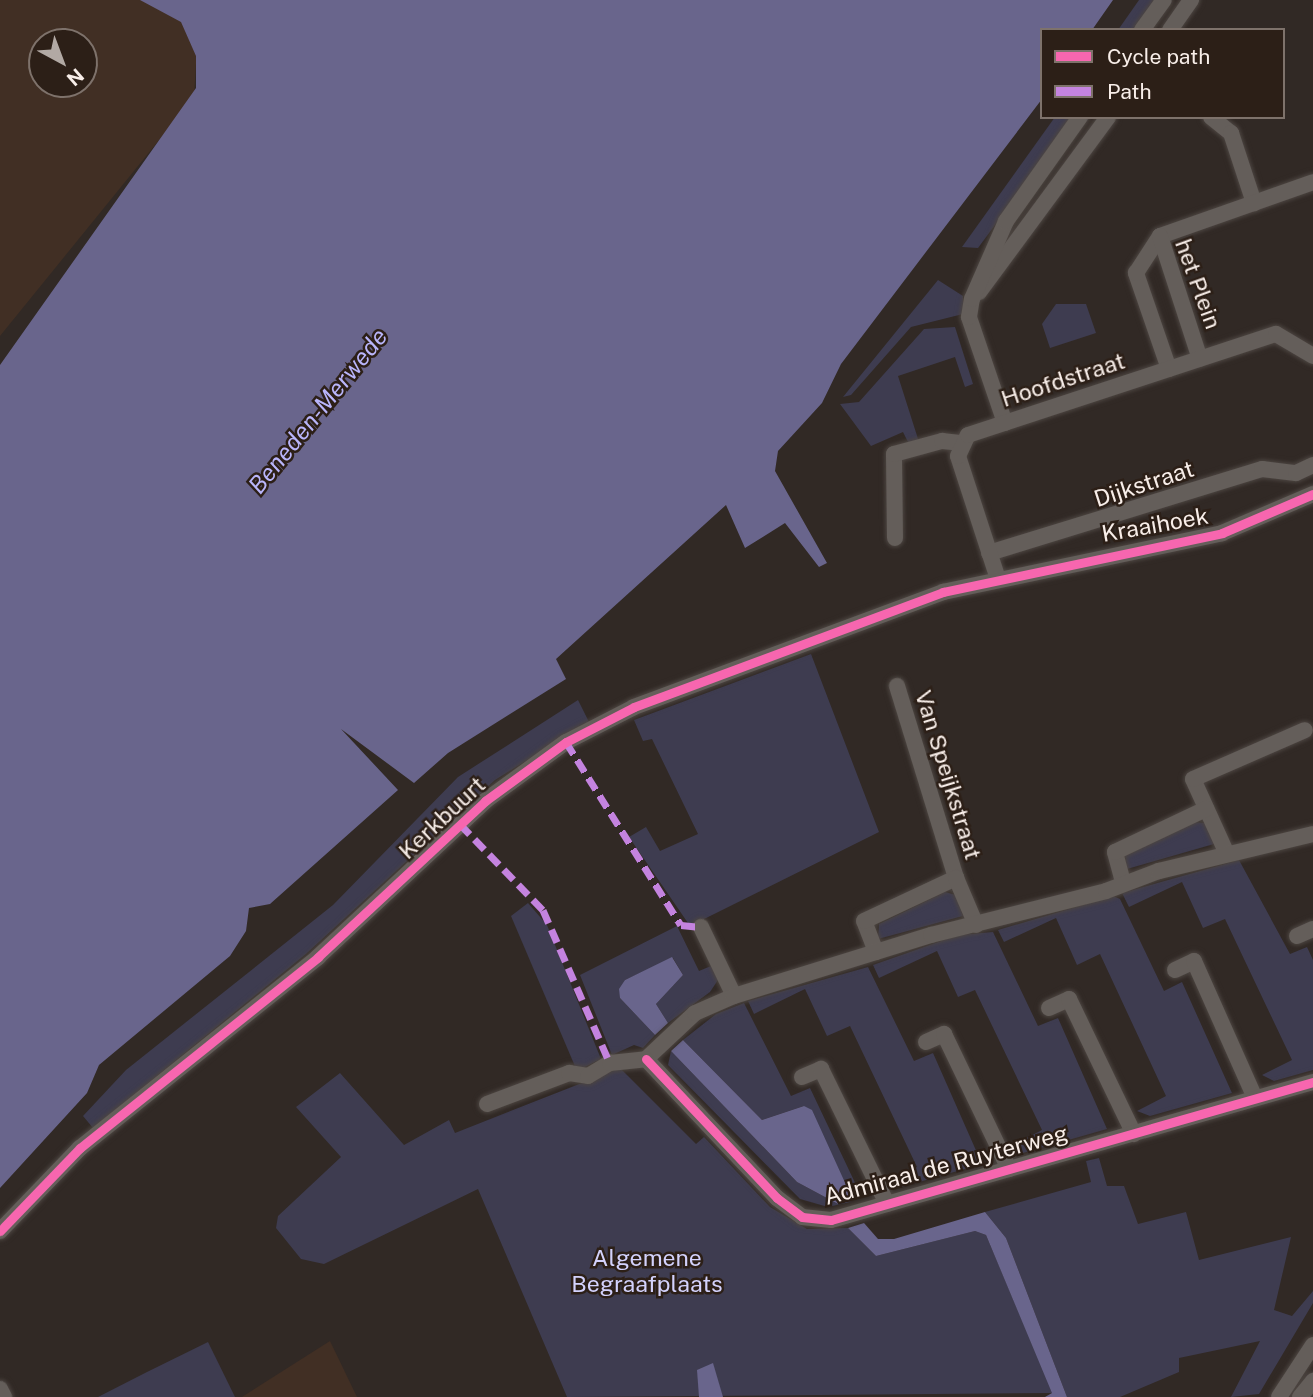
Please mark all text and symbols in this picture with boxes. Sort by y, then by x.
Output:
north arrow [28,28,98,98]
legend [1040,28,1285,119]
text: Cycle path [1107,44,1210,69]
text: N [63,64,88,91]
text: Path [1107,79,1152,104]
street label: het Plein [1169,235,1227,333]
water label: Beneden-Merwede [243,323,393,499]
street label: Hoofdstraat [998,347,1128,413]
street label: Dijkstraat [1091,455,1197,513]
street label: Kraaihoek [1100,502,1210,548]
street label: Van Speijkstraat [909,687,987,863]
street label: Kerkbuurt [393,771,491,865]
street label: Admiraal de Ruyterweg [821,1119,1071,1211]
park label: Algemene Begraafplaats [571,1244,723,1298]

